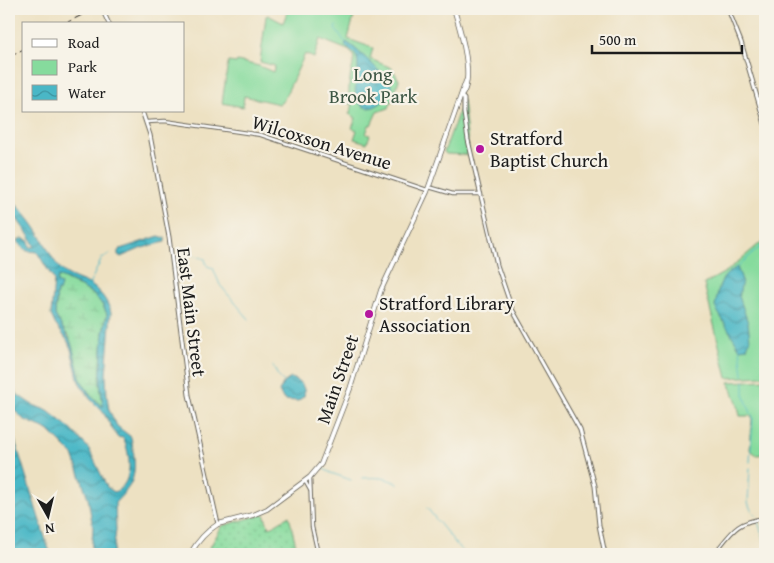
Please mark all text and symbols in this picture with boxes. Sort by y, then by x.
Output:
legend [22,22,185,112]
scale bar [592,22,742,54]
text: 500 m [599,29,637,50]
text: Road [68,32,99,53]
text: Park [68,56,97,77]
park label: Long Brook Park [329,60,417,110]
text: Water [68,82,106,103]
street label: Wilcoxson Avenue [249,107,395,177]
place label: Stratford Baptist Church [490,124,608,174]
marker: Stratford Baptist Church [474,143,486,155]
street label: East Main Street [170,246,214,378]
place label: Stratford Library Association [379,289,515,339]
marker: Stratford Library Association [363,308,375,320]
street label: Main Street [309,330,365,427]
north arrow [22,490,72,540]
text: N [43,518,56,540]

